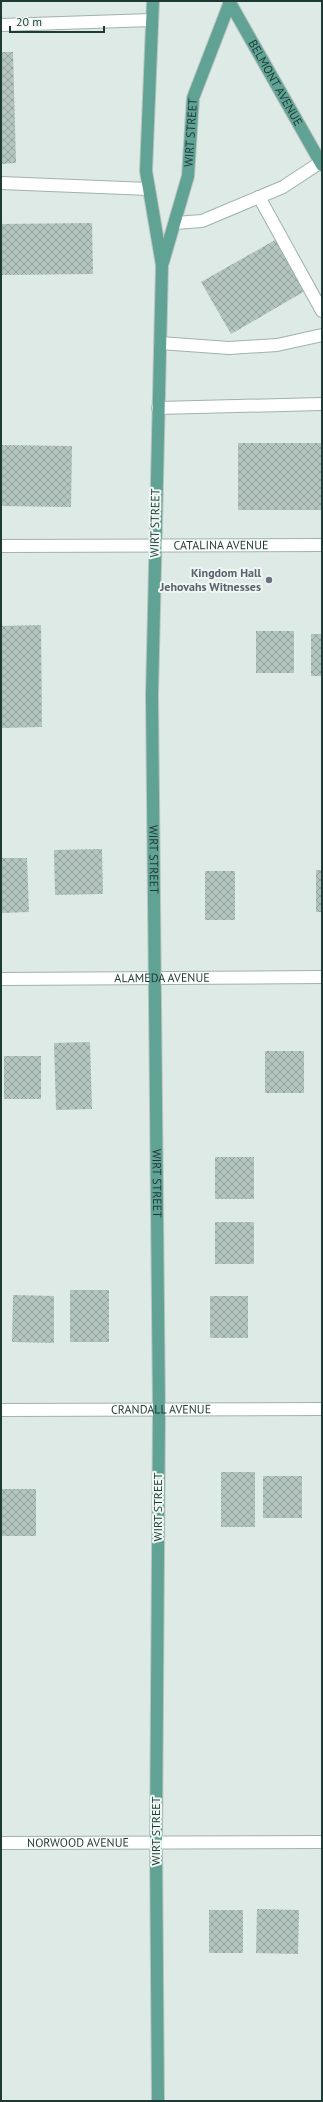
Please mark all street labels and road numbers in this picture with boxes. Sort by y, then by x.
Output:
street label: BELMONT AVENUE [245,37,306,128]
street label: WIRT STREET [181,97,200,168]
street label: WIRT STREET [146,488,163,558]
street label: CATALINA AVENUE [174,537,268,552]
street label: WIRT STREET [146,825,162,894]
street label: ALAMEDA AVENUE [114,970,210,985]
street label: WIRT STREET [149,1149,165,1218]
street label: CRANDALL AVENUE [111,1401,211,1417]
street label: WIRT STREET [150,1472,165,1541]
street label: WIRT STREET [148,1796,163,1865]
street label: NORWOOD AVENUE [27,1835,129,1850]

